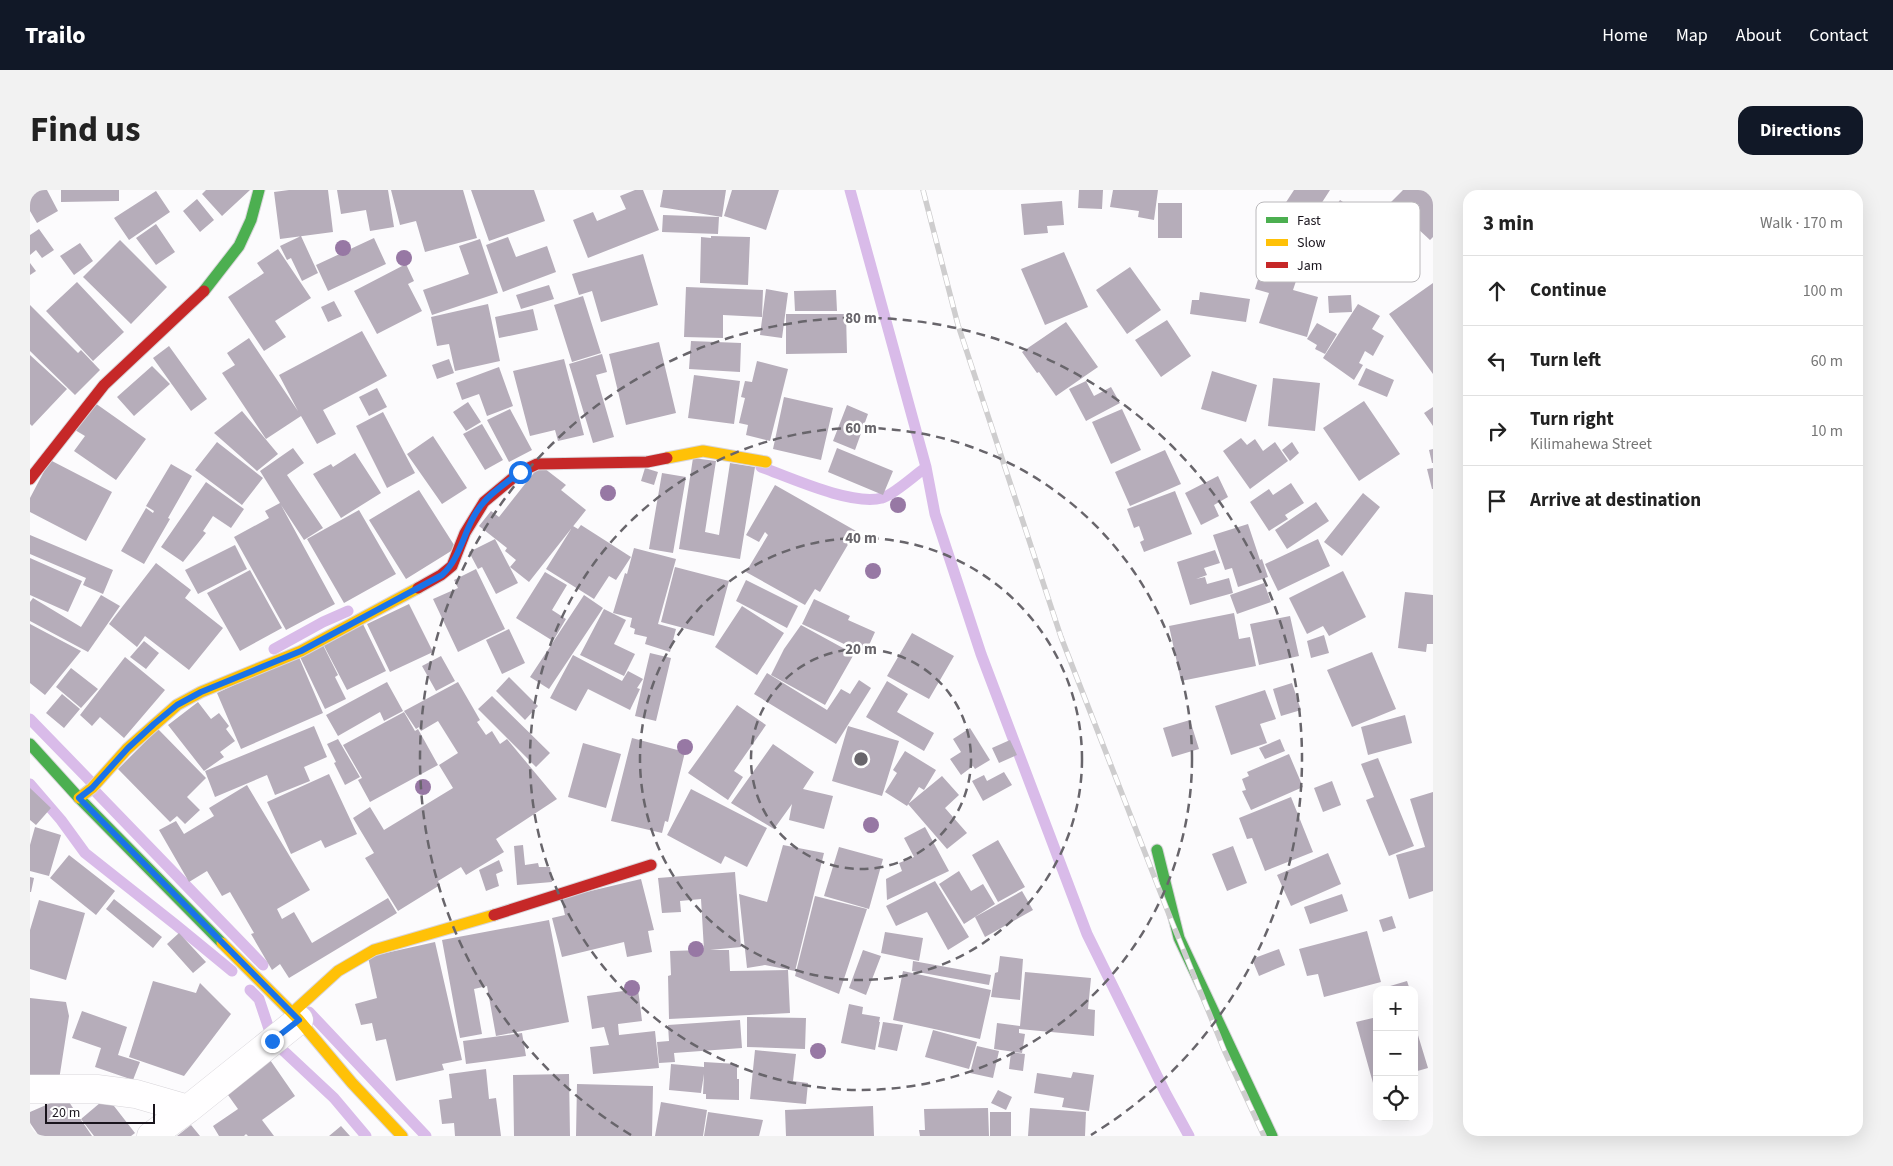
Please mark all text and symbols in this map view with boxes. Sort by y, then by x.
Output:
text: Trailo [25,18,86,53]
text: Home [1602,23,1648,48]
text: Map [1676,23,1708,48]
text: About [1736,23,1781,48]
text: Contact [1809,23,1868,48]
text: Find us [30,105,140,155]
button: Directions [1738,106,1863,155]
legend [1256,202,1420,282]
text: 3 min [1483,208,1534,238]
text: Fast [1297,211,1321,231]
text: Walk · 170 m [1760,212,1843,234]
text: Slow [1297,233,1326,253]
text: Jam [1297,256,1322,276]
icon: ahead [1483,277,1511,305]
text: Continue [1530,277,1607,304]
text: 100 m [1803,280,1843,302]
text: 80 m [845,308,877,329]
icon: left [1483,347,1511,375]
text: Turn left [1530,347,1601,374]
text: 60 m [1811,350,1843,372]
text: Turn right [1530,406,1614,433]
icon: right [1483,417,1511,445]
text: 60 m [845,418,877,439]
text: 10 m [1811,420,1843,442]
text: Kilimahewa Street [1530,433,1652,455]
route start [509,461,532,484]
icon: arrive [1483,487,1511,515]
text: Arrive at destination [1530,487,1701,514]
text: 40 m [845,528,877,549]
text: 20 m [845,639,877,660]
centre of rings [852,750,870,768]
map controls [1373,986,1418,1121]
button: + [1373,986,1418,1031]
route end [261,1030,284,1053]
button: − [1373,1031,1418,1076]
button: locate [1373,1076,1418,1121]
scale bar [45,1101,155,1124]
text: 20 m [52,1103,80,1123]

